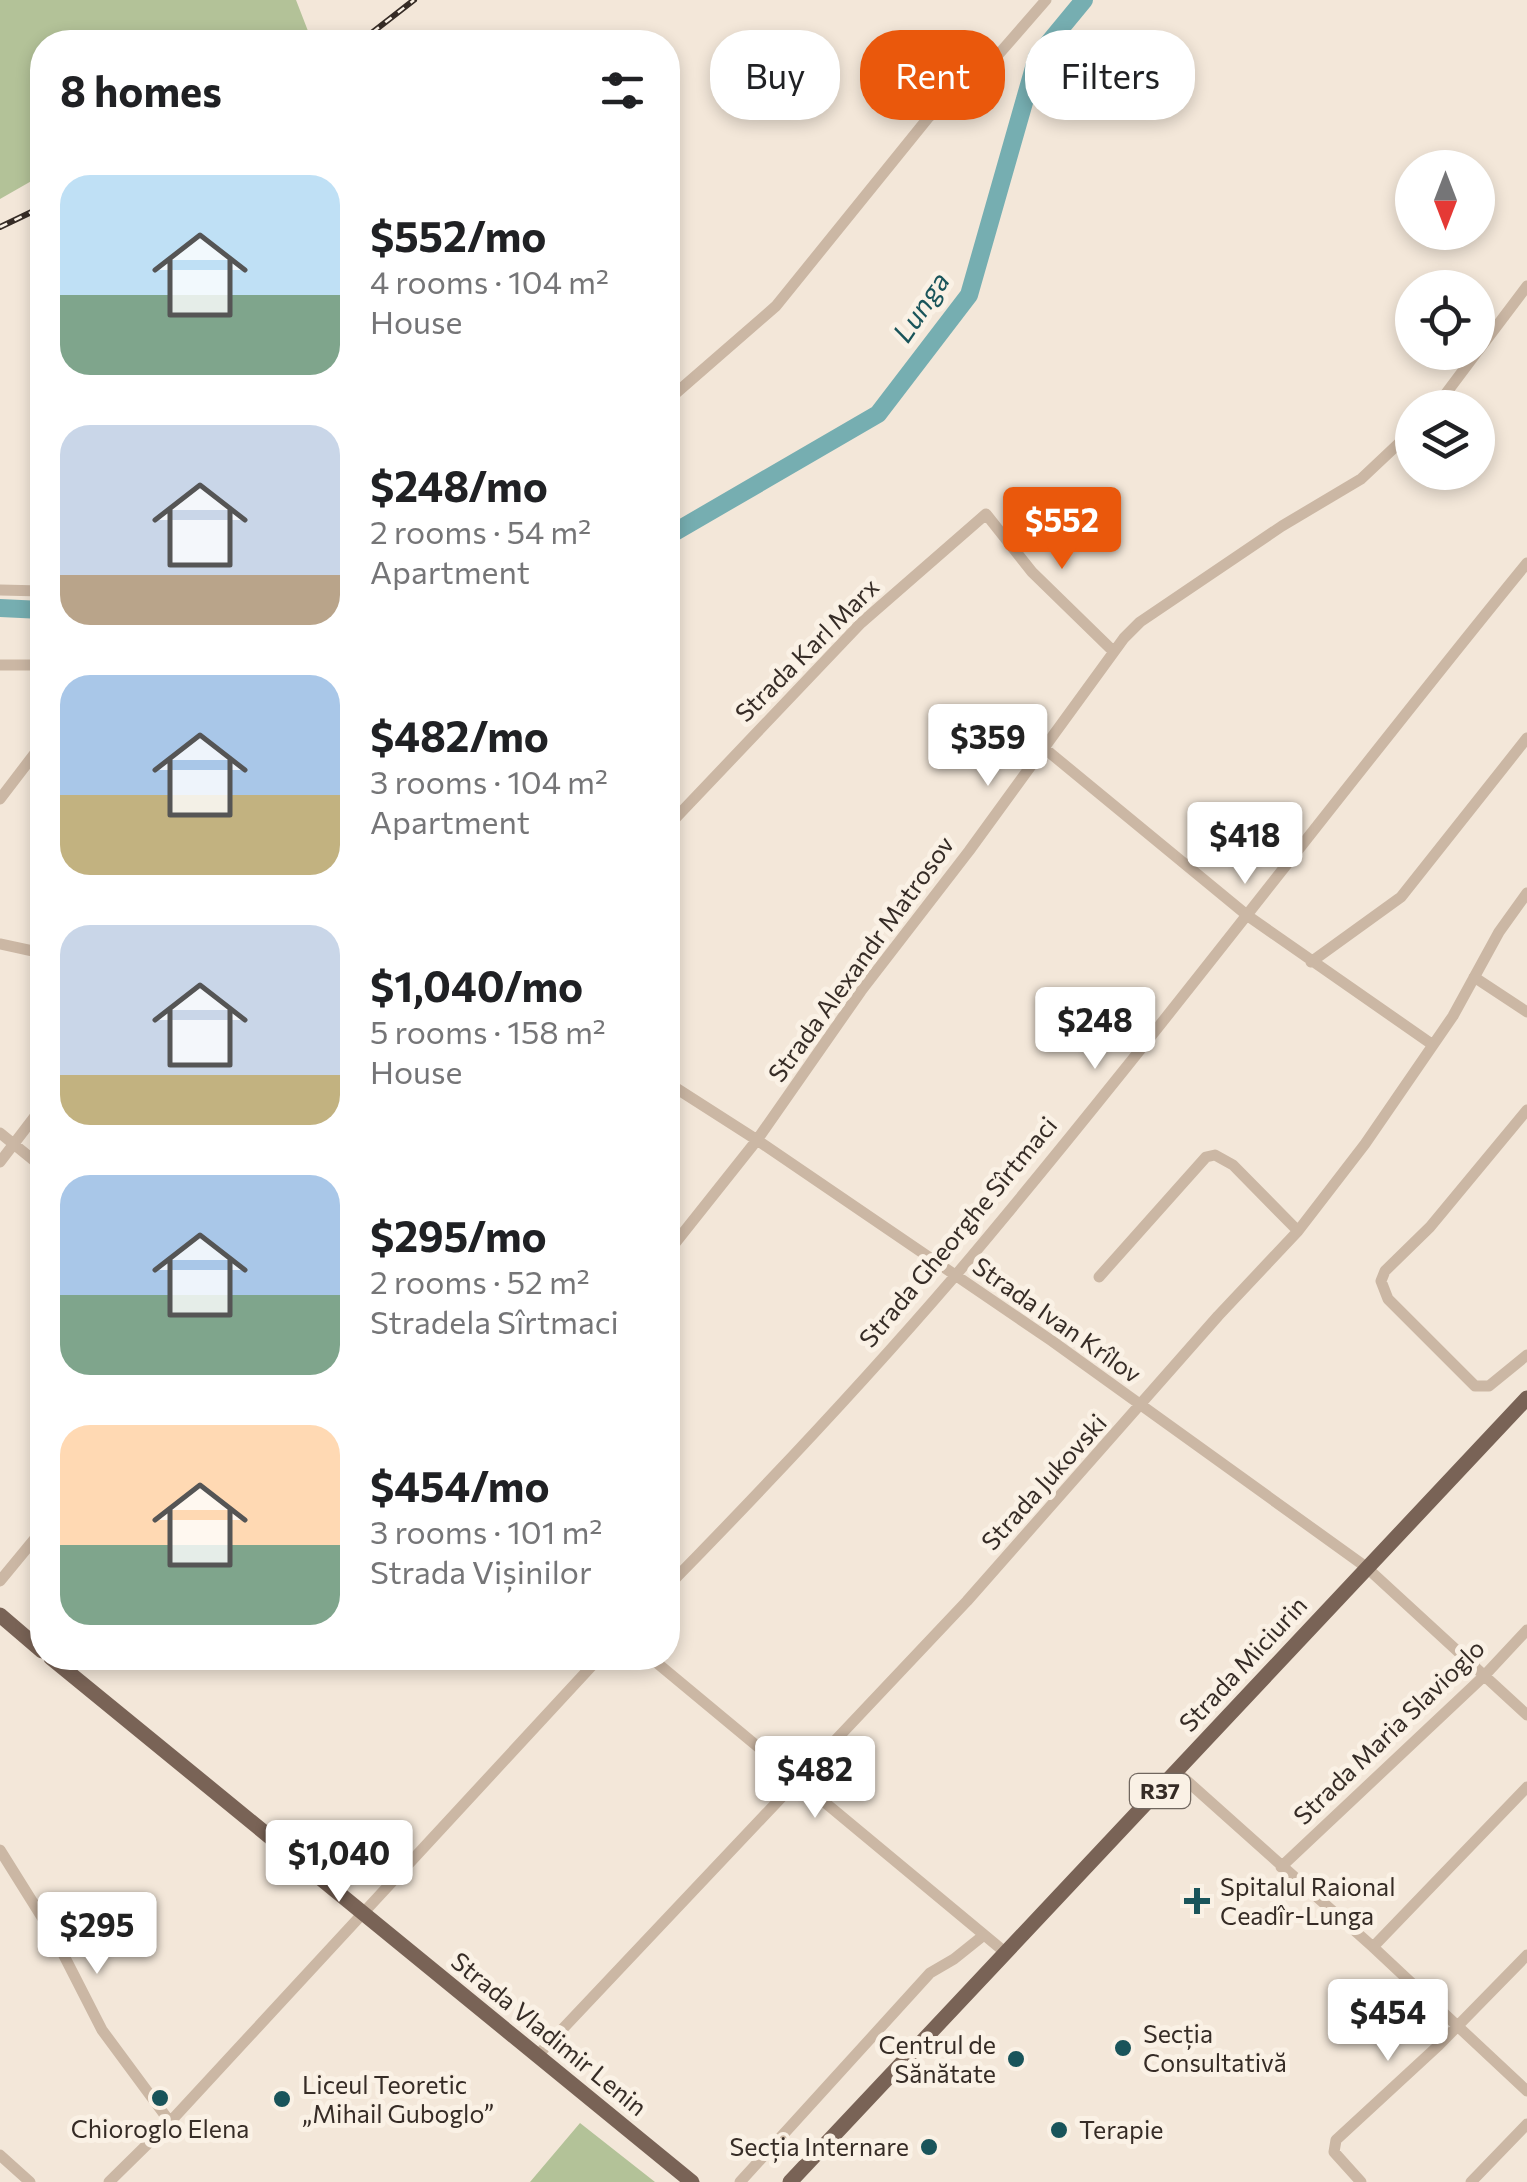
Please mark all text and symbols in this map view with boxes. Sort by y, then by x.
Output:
chip: Buy [710,30,840,120]
chip: Rent [860,30,1005,120]
chip: Filters [1025,30,1195,120]
icon: filters [595,63,650,118]
text: 8 homes [60,64,222,116]
north arrow [1395,150,1495,250]
map controls [1395,150,1495,490]
text: $552/mo [370,209,546,261]
icon: home [140,215,260,335]
text: 4 rooms · 104 m² [370,261,609,301]
water label: Lunga [884,265,956,348]
button: locate [1395,270,1495,370]
text: House [370,301,462,341]
button: layers [1395,390,1495,490]
text: $248/mo [370,459,548,511]
icon: home [140,465,260,585]
pin: $552 [1003,487,1121,572]
text: $552 [1025,499,1099,539]
text: 2 rooms · 54 m² [370,511,591,551]
text: Apartment [370,551,530,591]
street label: Strada Karl Marx [728,571,884,727]
pin: $359 [929,704,1047,789]
text: $482/mo [370,709,549,761]
icon: home [140,715,260,835]
text: $359 [950,716,1026,756]
text: 3 rooms · 104 m² [370,761,608,801]
text: Apartment [370,801,530,841]
pin: $418 [1186,802,1304,887]
text: $418 [1209,814,1281,854]
street label: Strada Alexandr Matrosov [761,830,960,1087]
text: $1,040/mo [370,959,583,1011]
icon: home [140,965,260,1085]
pin: $248 [1036,987,1154,1072]
text: $248 [1057,999,1133,1039]
text: 5 rooms · 158 m² [370,1011,606,1051]
text: House [370,1051,462,1091]
street label: Strada Gheorghe Sîrtmaci [852,1110,1062,1353]
text: $295/mo [370,1209,547,1261]
icon: home [140,1215,260,1335]
street label: Strada Ivan Krîlov [968,1250,1148,1389]
text: 2 rooms · 52 m² [370,1261,590,1301]
text: Stradela Sîrtmaci [370,1301,619,1341]
street label: Strada Jukovski [974,1407,1112,1555]
text: $454/mo [370,1459,550,1511]
icon: home [140,1465,260,1585]
text: 3 rooms · 101 m² [370,1511,602,1551]
text: Strada Vișinilor [370,1551,592,1591]
street label: Strada Miciurin [1172,1590,1312,1737]
street label: Strada Maria Slavioglo [1287,1632,1490,1830]
pin: $482 [756,1736,874,1821]
text: $482 [777,1748,853,1788]
road number: R37 [1130,1774,1190,1808]
pin: $1,040 [258,1820,420,1905]
text: $1,040 [288,1832,390,1872]
place label: Spitalul Raional Ceadîr-Lunga [1220,1871,1396,1930]
marker: Spitalul Raional Ceadîr-Lunga [1184,1888,1210,1914]
pin: $295 [38,1892,156,1977]
text: $295 [60,1904,134,1944]
street label: Strada Vladimir Lenin [446,1945,653,2121]
pin: $454 [1329,1979,1447,2064]
text: $454 [1350,1991,1426,2031]
place label: Secția Consultativă [1143,2018,1287,2077]
place label: Centrul de Sănătate [878,2029,996,2088]
marker: Secția Consultativă [1112,2037,1134,2059]
marker: Centrul de Sănătate [1005,2048,1027,2070]
place label: Liceul Teoretic „Mihail Guboglo” [302,2069,494,2128]
marker: Chioroglo Elena [149,2087,171,2109]
marker: Liceul Teoretic „Mihail Guboglo” [271,2088,293,2110]
place label: Chioroglo Elena [71,2113,249,2143]
place label: Terapie [1079,2114,1164,2144]
marker: Terapie [1048,2119,1070,2141]
place label: Secția Internare [730,2131,909,2163]
marker: Secția Internare [918,2136,940,2158]

